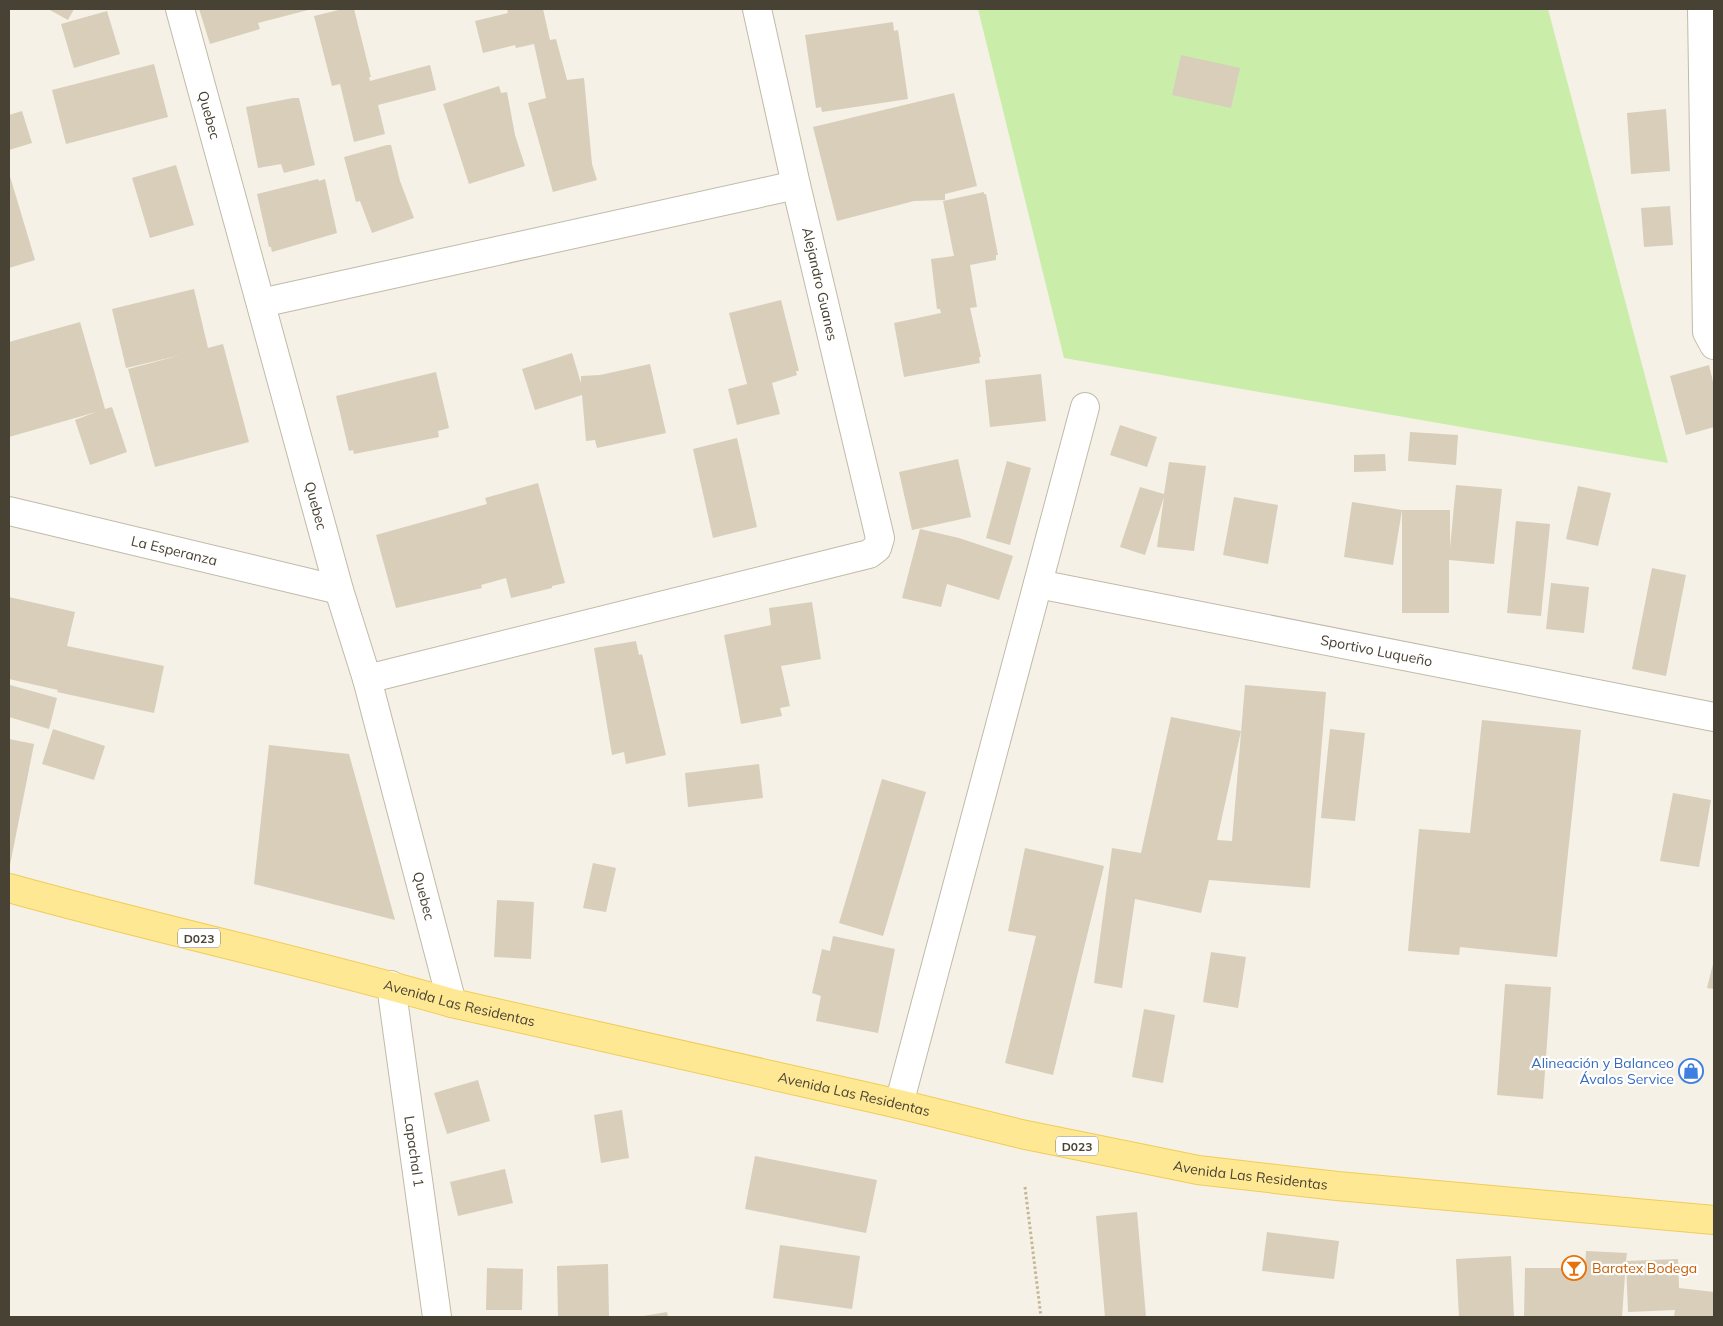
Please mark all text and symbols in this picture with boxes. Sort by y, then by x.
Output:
street label: Quebec [194,89,224,141]
street label: Alejandro Guanes [798,226,842,342]
street label: Quebec [301,479,331,532]
street label: La Esperanza [129,532,219,570]
street label: Sportivo Luqueño [1319,631,1434,670]
street label: Quebec [409,870,439,922]
road number: D023 [178,928,220,948]
street label: Avenida Las Residentas [382,976,537,1031]
place label: Alineación y Balanceo Ávalos Service [1531,1054,1674,1088]
shop icon: Alineación y Balanceo Ávalos Service [1678,1058,1704,1084]
street label: Avenida Las Residentas [776,1068,932,1120]
street label: Lapachal 1 [400,1115,428,1188]
road number: D023 [1056,1136,1098,1156]
street label: Avenida Las Residentas [1172,1156,1329,1194]
bar icon: Baratex Bodega [1561,1255,1587,1281]
place label: Baratex Bodega [1592,1259,1697,1277]

